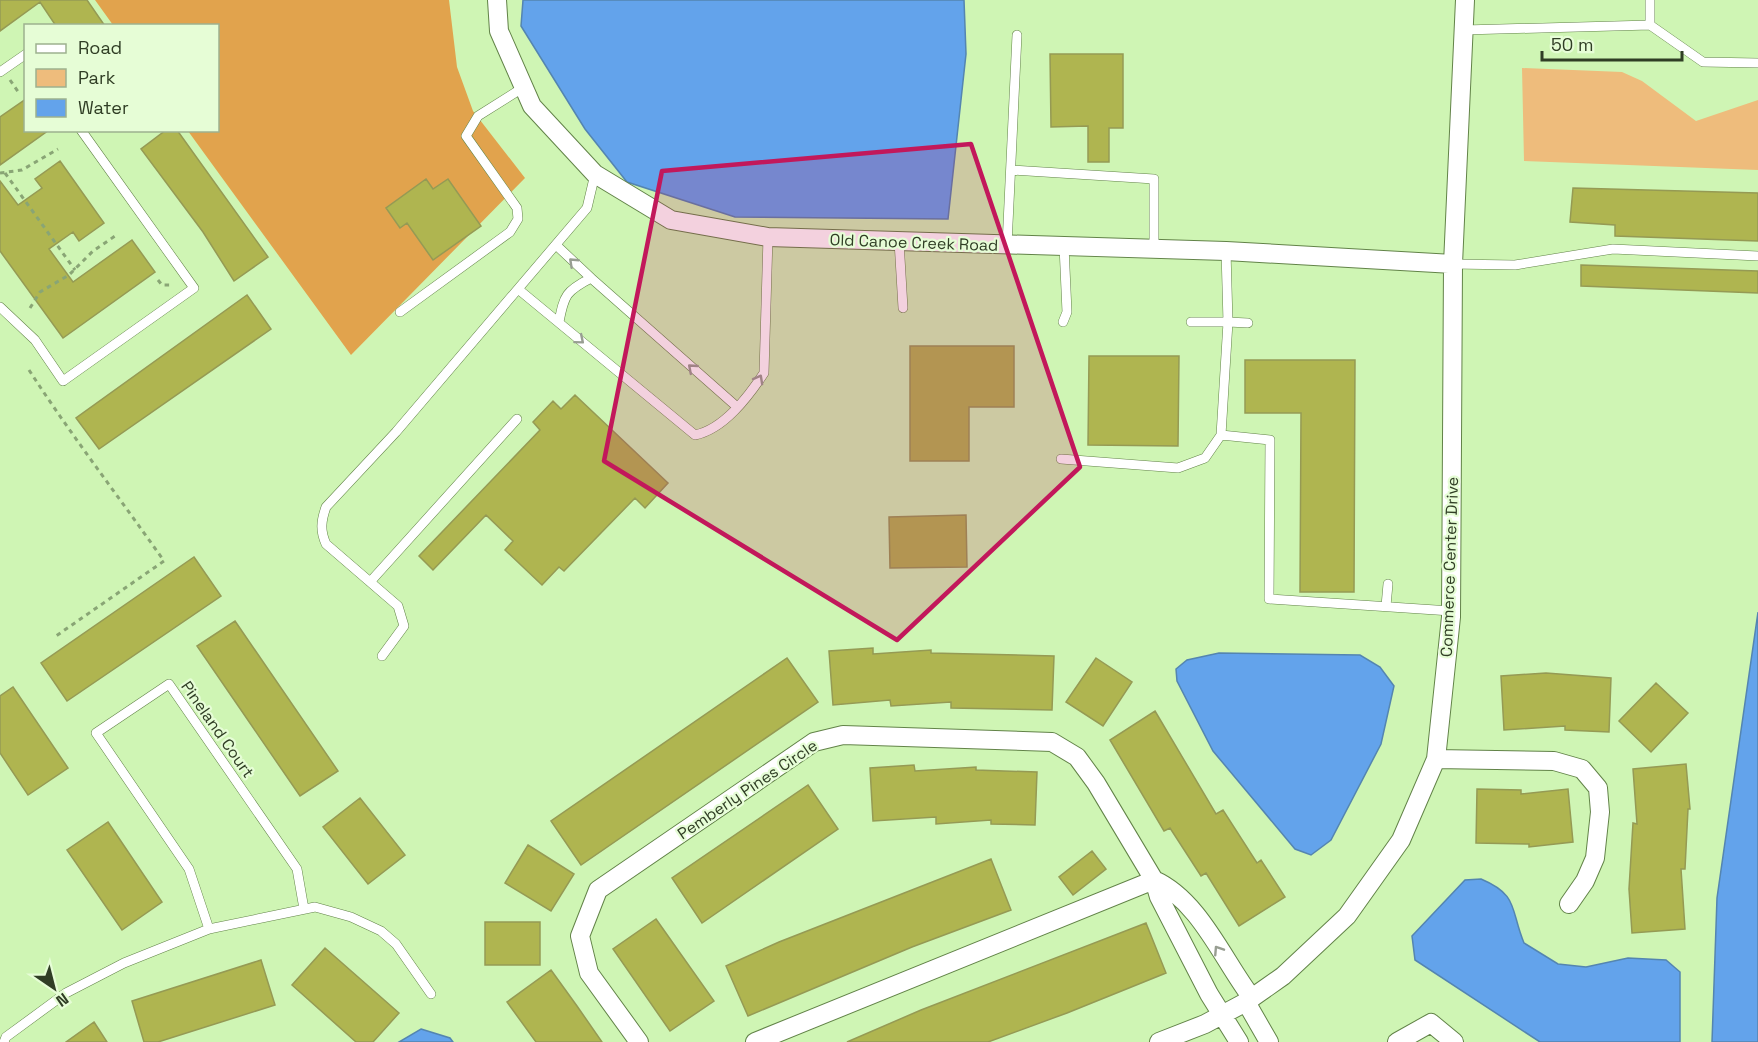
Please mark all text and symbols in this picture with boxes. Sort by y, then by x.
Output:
legend [24,24,219,132]
scale bar [1542,24,1682,62]
text: 50 m [1551,33,1593,56]
text: Road [78,36,122,59]
text: Park [78,66,116,89]
text: Water [78,96,129,119]
street label: Old Canoe Creek Road [829,229,999,256]
one-way arrow [569,258,580,269]
one-way arrow [573,332,584,343]
one-way arrow [688,364,699,375]
one-way arrow [752,375,763,385]
street label: Commerce Center Drive [1436,477,1463,658]
street label: Pineland Court [176,677,259,782]
street label: Pemberly Pines Circle [673,735,821,844]
one-way arrow [1214,946,1225,957]
north arrow [24,958,84,1018]
text: N [52,988,73,1012]

